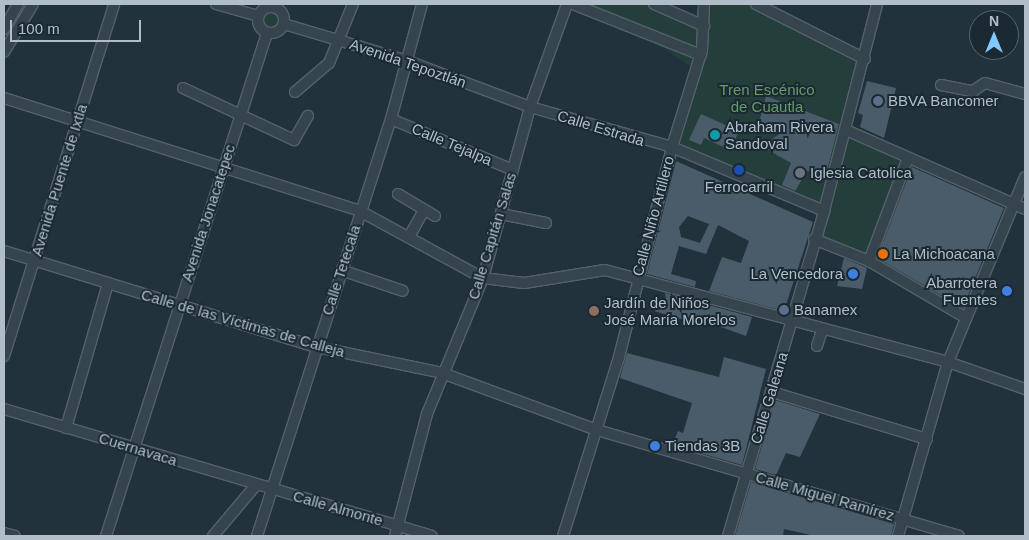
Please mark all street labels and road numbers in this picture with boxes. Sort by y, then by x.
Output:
street label: Avenida Tepoztlán [347,35,469,91]
street label: Avenida Puente de Ixtla [27,102,91,258]
street label: Calle Estrada [555,106,647,150]
street label: Calle Tejalpa [409,119,495,169]
street label: Avenida Jonacatepec [177,142,239,284]
street label: Calle Niño Artillero [628,154,678,278]
street label: Calle Capitán Salas [464,170,520,302]
street label: Calle Tetecala [318,222,364,318]
street label: Calle de las Víctimas de Calleja [139,285,347,361]
street label: Calle Galeana [746,350,792,446]
street label: Cuernavaca [97,429,179,469]
street label: Calle Miguel Ramírez [754,468,896,524]
street label: Calle Almonte [291,486,385,530]

